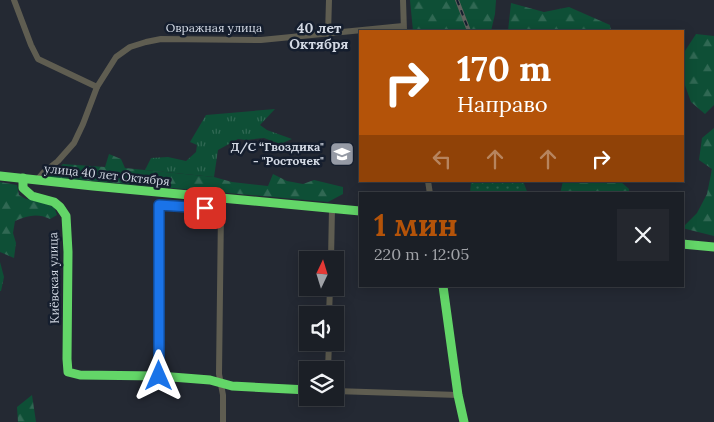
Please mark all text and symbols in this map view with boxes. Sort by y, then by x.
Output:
district label: 40 лет Октября [289,19,349,53]
street label: Овражная улица [166,20,262,35]
text: 170 m [457,46,551,91]
icon: right [374,50,439,115]
text: Направо [457,90,548,118]
place label: Д/С “Гвоздика" - "Росточек" [231,139,324,168]
school or university icon: Д/С “Гвоздика" - "Росточек" [329,141,355,167]
icon: left [428,145,456,173]
icon: ahead [481,145,509,173]
icon: ahead [534,145,562,173]
icon: right [587,145,615,173]
street label: улица 40 лет Октября [44,160,171,189]
pin [184,187,226,229]
icon: arrive [191,194,219,222]
text: 1 мин [374,206,458,244]
button: close [617,209,669,261]
street label: Киёвская улица [45,232,62,324]
text: 220 m · 12:05 [374,244,469,264]
north arrow [299,251,344,296]
map controls [299,251,344,406]
button: sound [299,306,344,351]
position arrow [132,349,184,401]
button: layers [299,361,344,406]

